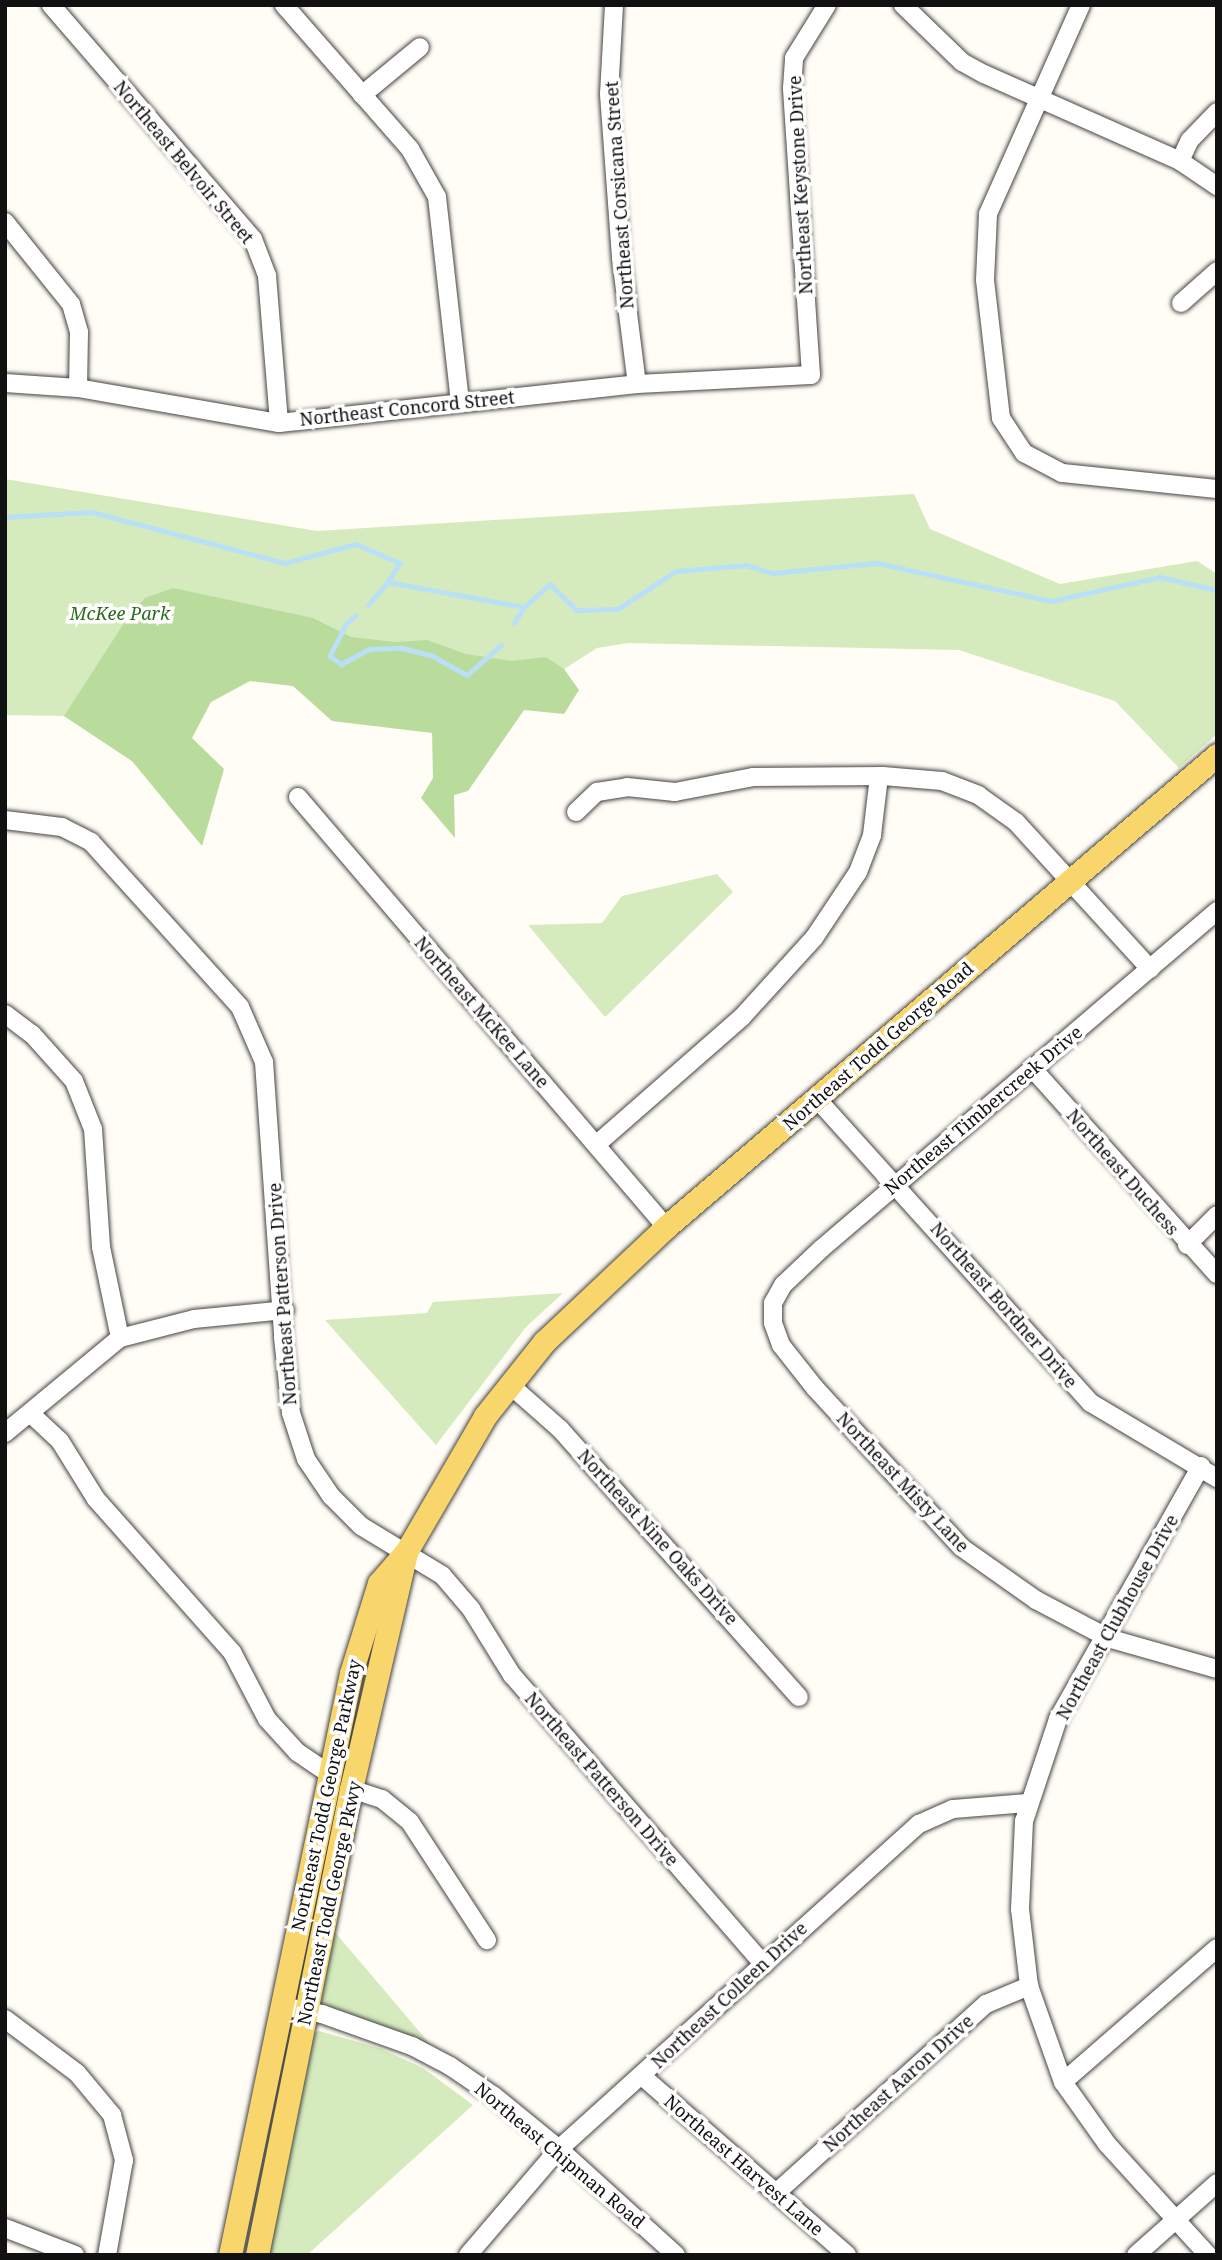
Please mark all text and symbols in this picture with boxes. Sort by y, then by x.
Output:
street label: Northeast Keystone Drive [783,75,817,295]
street label: Northeast Belvoir Street [109,76,259,248]
street label: Northeast Corsicana Street [600,80,638,310]
street label: Northeast Concord Street [298,386,516,430]
park label: McKee Park [70,602,170,624]
street label: Northeast McKee Lane [410,932,554,1092]
street label: Northeast Todd George Road [778,957,978,1135]
street label: Northeast Timbercreek Drive [880,1021,1086,1199]
street label: Northeast Duchess [1062,1105,1184,1239]
street label: Northeast Patterson Drive [263,1182,301,1406]
street label: Northeast Bordner Drive [926,1218,1082,1392]
street label: Northeast Misty Lane [832,1407,974,1557]
street label: Northeast Nine Oaks Drive [573,1445,743,1629]
street label: Northeast Clubhouse Drive [1051,1511,1183,1723]
street label: Northeast Todd George Parkway [287,1657,365,1933]
street label: Northeast Patterson Drive [521,1688,683,1870]
street label: Northeast Todd George Pkwy [293,1779,365,2027]
street label: Northeast Colleen Drive [647,1917,811,2073]
street label: Northeast Aaron Drive [818,2010,978,2156]
street label: Northeast Chipman Road [471,2078,649,2232]
street label: Northeast Harvest Lane [660,2090,828,2240]

